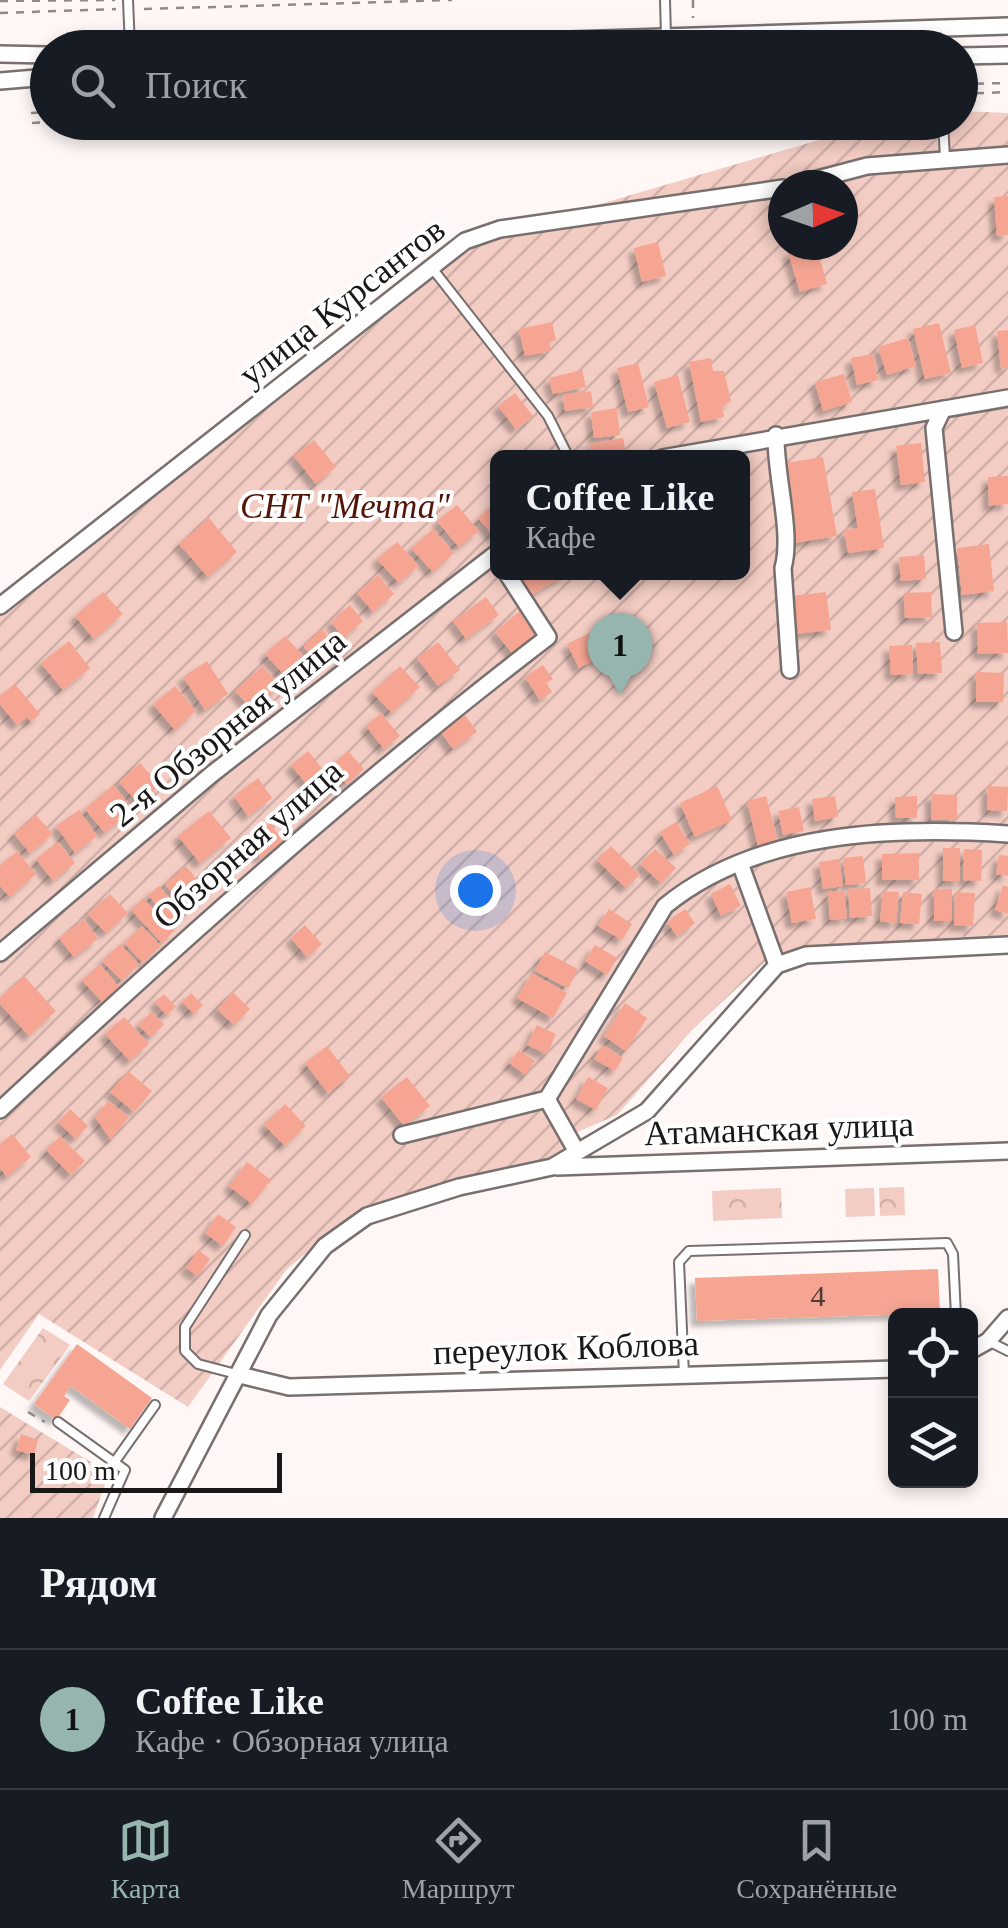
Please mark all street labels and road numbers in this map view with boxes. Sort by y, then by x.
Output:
street label: улица Курсантов [231,210,453,394]
street label: 2-я Обзорная улица [103,621,354,835]
street label: Обзорная улица [146,751,351,937]
street label: Атаманская улица [644,1105,915,1153]
street label: переулок Коблова [433,1324,700,1372]

